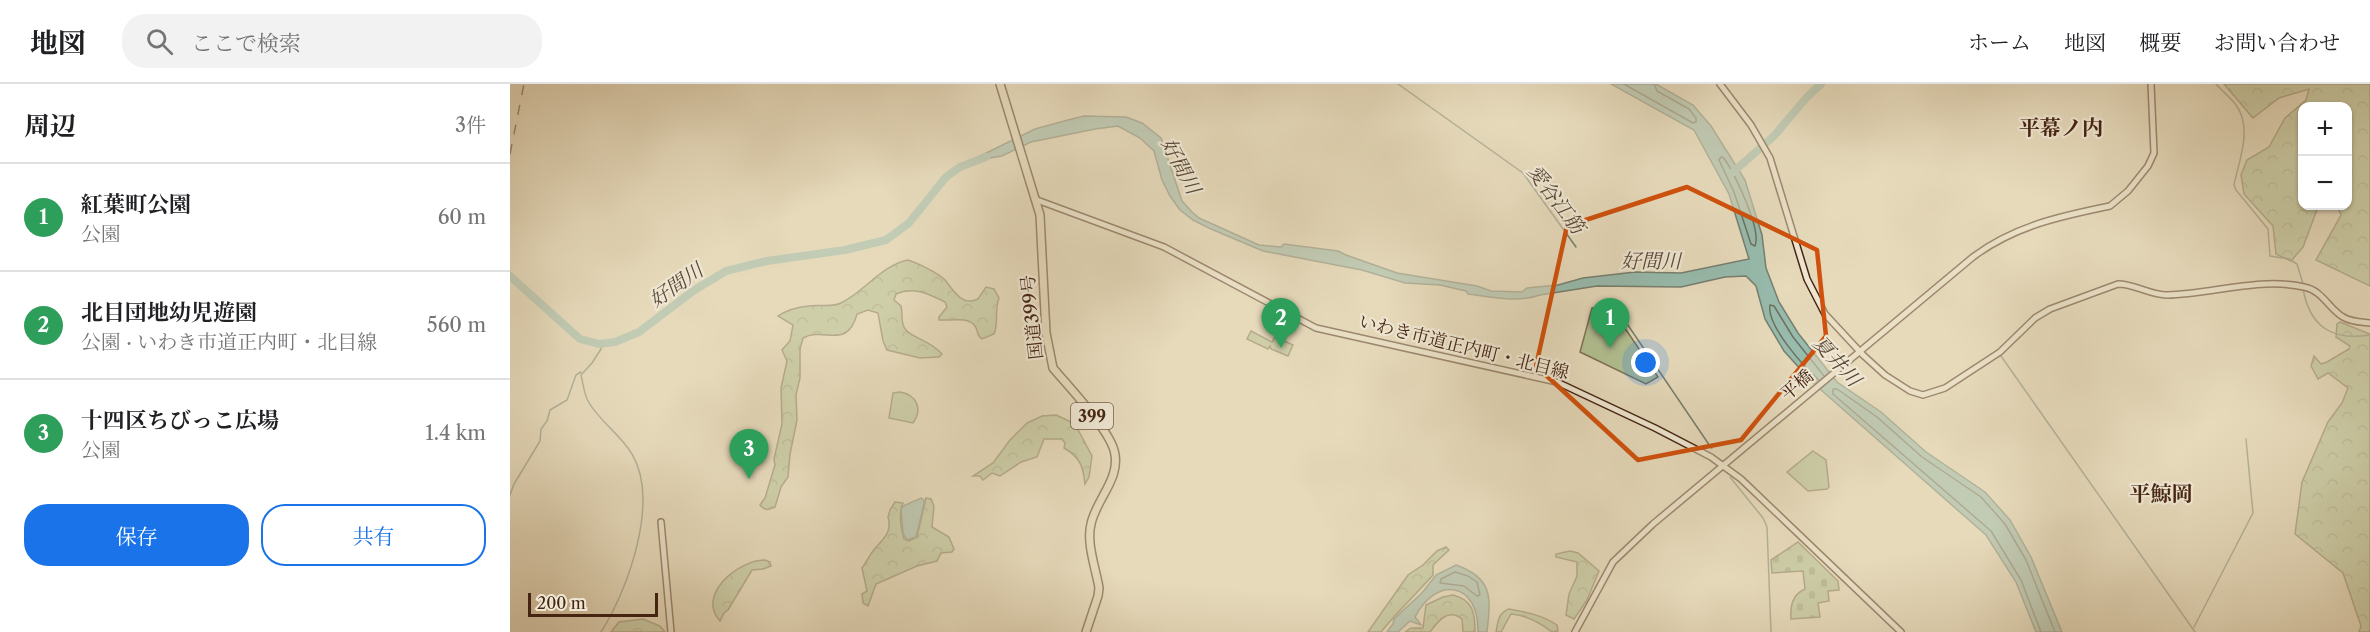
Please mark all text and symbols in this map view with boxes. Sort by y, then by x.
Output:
search box [122,14,542,68]
icon: search [143,25,176,58]
text: 地図 [30,26,86,60]
text: ここで検索 [191,30,301,57]
text: ホーム [1968,30,2031,55]
text: 地図 [2064,30,2106,55]
text: 概要 [2139,30,2181,55]
text: お問い合わせ [2214,30,2340,55]
map controls [2298,102,2352,210]
button: + [2298,102,2352,156]
text: 周辺 [24,110,76,142]
text: 3件 [455,113,486,137]
district label: 平幕ノ内 [2019,115,2103,140]
water label: 好間川 [1156,134,1207,200]
button: − [2298,156,2352,210]
water label: 愛谷江筋 [1522,160,1591,241]
text: 紅葉町公園 [81,191,191,218]
text: 1 [39,205,48,229]
text: 60 m [438,205,486,229]
text: 公園 [81,222,121,246]
water label: 好間川 [1621,249,1683,273]
water label: 好間川 [645,257,709,312]
street label: 国道399号 [1017,274,1047,360]
pin: 2 [1262,298,1300,348]
pin: 1 [1590,298,1630,348]
text: 北目団地幼児遊園 [81,299,257,326]
street label: いわき市道正内町・北目線 [1357,310,1571,384]
text: 2 [38,313,49,337]
text: 560 m [427,313,486,337]
text: 公園 · いわき市道正内町・北目線 [81,330,377,354]
water label: 夏井川 [1808,331,1867,393]
your location [1631,348,1660,377]
street label: 平橋 [1776,365,1818,405]
road number: 399 [1071,403,1113,429]
text: 十四区ちびっこ広場 [81,407,279,434]
text: 3 [38,421,49,445]
text: 1.4 km [425,421,486,445]
pin: 3 [730,430,768,479]
text: 公園 [81,438,121,462]
district label: 平鯨岡 [2130,481,2193,506]
button: 保存 [24,504,249,566]
button: 共有 [261,504,486,566]
scale bar [528,590,658,618]
text: 200 m [537,593,586,613]

